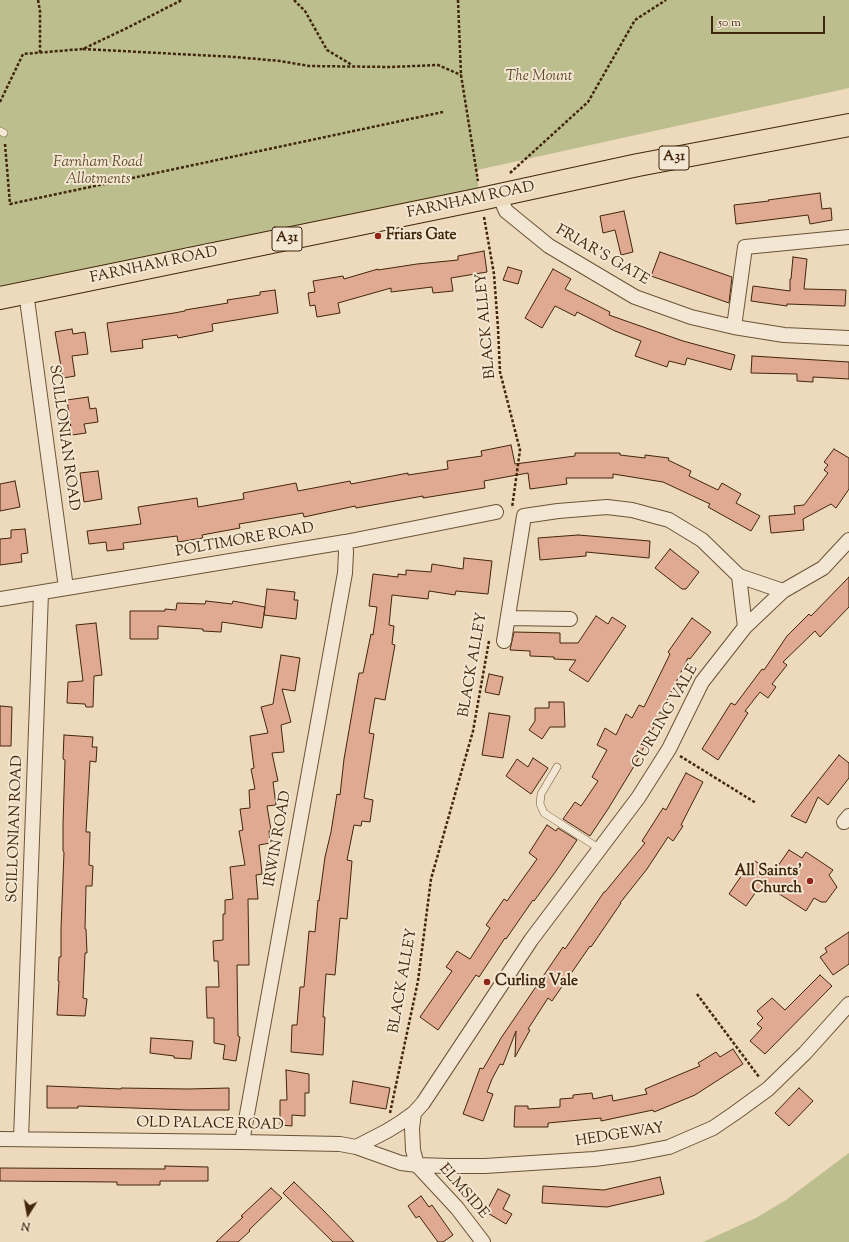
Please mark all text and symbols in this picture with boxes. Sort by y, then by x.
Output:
scale bar [713,8,827,34]
text: 50 m [718,14,741,32]
park label: The Mount [506,68,572,86]
road number: A31 [659,146,689,170]
park label: Farnham Road Allotments [53,154,143,189]
street label: FARNHAM ROAD [406,179,536,223]
street label: FRIAR'S GATE [552,222,652,290]
road number: A31 [272,227,302,251]
place label: Friars Gate [386,227,457,245]
marker: Friars Gate [373,231,383,241]
street label: FARNHAM ROAD [89,244,219,288]
street label: BLACK ALLEY [473,272,501,380]
street label: SCILLONIAN ROAD [44,364,82,512]
street label: POLTIMORE ROAD [174,520,316,562]
street label: BLACK ALLEY [456,611,492,719]
street label: CURLING VALE [629,662,703,772]
street label: SCILLONIAN ROAD [4,755,28,903]
street label: IRWIN ROAD [262,790,296,888]
place label: All Saints' Church [734,863,802,898]
marker: All Saints' Church [805,876,815,886]
street label: BLACK ALLEY [386,927,422,1035]
place label: Curling Vale [495,973,578,991]
marker: Curling Vale [482,977,492,987]
street label: OLD PALACE ROAD [136,1115,284,1135]
street label: HEDGEWAY [574,1120,666,1152]
street label: ELMSIDE [434,1161,492,1223]
north arrow [8,1194,48,1234]
text: N [20,1217,32,1234]

